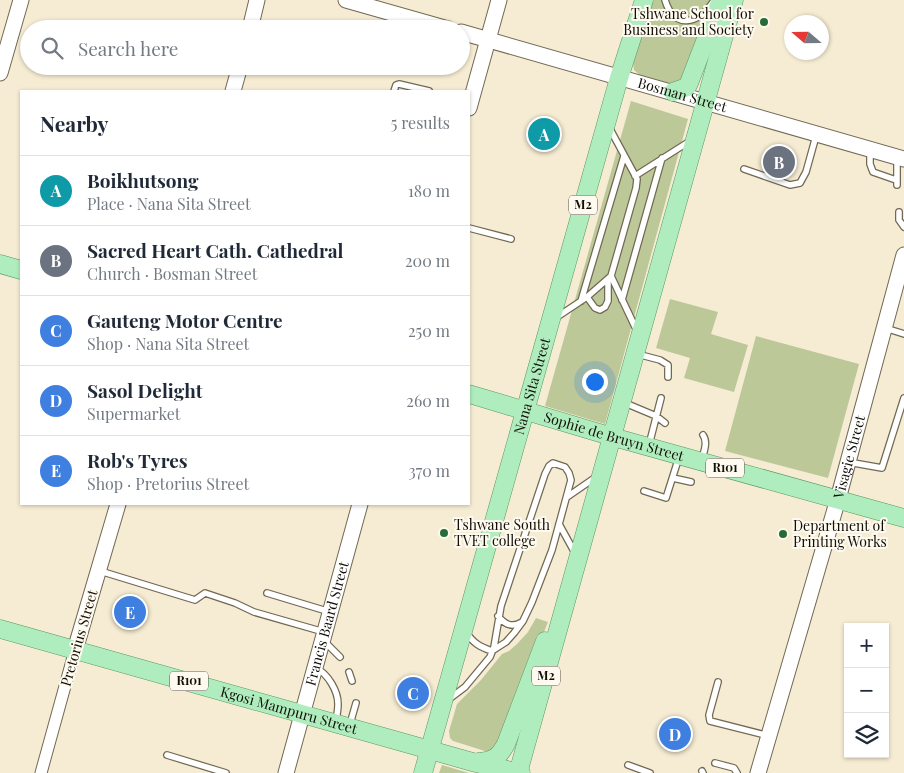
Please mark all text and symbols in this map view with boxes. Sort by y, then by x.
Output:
place label: Tshwane School for Business and Society [623,4,755,39]
north arrow [784,15,829,60]
marker: Tshwane School for Business and Society [758,16,770,28]
search box [20,20,470,75]
icon: search [38,34,66,62]
text: Search here [78,35,178,61]
street label: Bosman Street [636,73,730,116]
text: Nearby [40,109,109,137]
text: 5 results [391,112,450,133]
pin: A [528,115,560,153]
pin: B [763,143,795,181]
text: Boikhutsong [87,167,198,193]
text: A [51,180,61,201]
text: 180 m [408,180,450,201]
text: Place · Nana Sita Street [87,193,251,214]
road number: M2 [569,196,597,214]
text: Sacred Heart Cath. Cathedral [87,237,344,263]
text: B [51,250,61,271]
text: 200 m [405,250,450,271]
text: Church · Bosman Street [87,263,257,284]
text: Gauteng Motor Centre [87,307,282,333]
text: C [50,320,62,341]
text: 250 m [408,320,450,341]
text: Shop · Nana Sita Street [87,333,249,354]
street label: Nana Sita Street [509,334,555,437]
your location [582,369,608,395]
text: Sasol Delight [87,377,203,403]
text: D [50,390,62,411]
text: 260 m [406,390,450,411]
text: Supermarket [87,403,181,424]
street label: Sophie de Bruyn Street [542,407,687,466]
street label: Visagie Street [828,412,869,502]
text: Rob's Tyres [87,447,188,473]
road number: R101 [706,458,744,478]
text: E [51,460,61,481]
text: 370 m [408,460,450,481]
text: Shop · Pretorius Street [87,473,249,494]
place label: Tshwane South TVET college [454,515,551,550]
place label: Department of Printing Works [793,516,887,551]
marker: Tshwane South TVET college [438,527,450,539]
marker: Department of Printing Works [777,528,789,540]
street label: Francis Baard Street [300,558,353,688]
street label: Pretorius Street [56,586,102,688]
pin: E [114,593,146,631]
map controls [844,623,889,758]
button: + [844,623,889,668]
road number: M2 [532,666,560,686]
button: − [844,668,889,713]
road number: R101 [170,671,208,690]
pin: C [397,674,429,712]
street label: Kgosi Mampuru Street [218,682,361,738]
button: layers [844,713,889,758]
pin: D [659,715,691,753]

